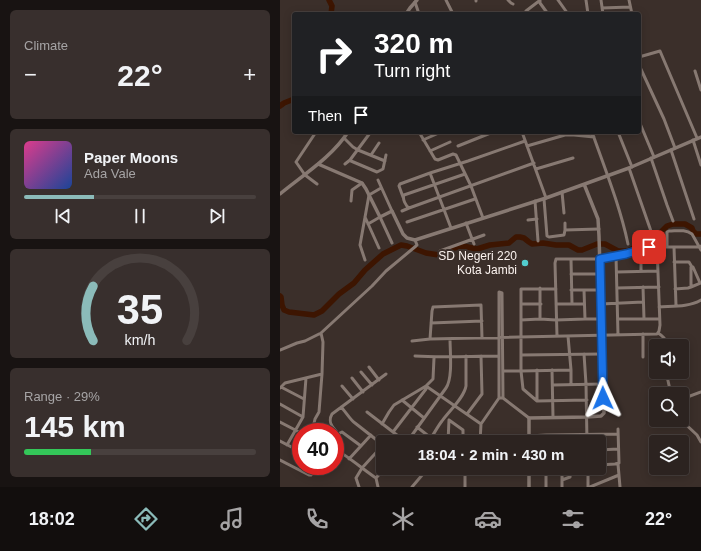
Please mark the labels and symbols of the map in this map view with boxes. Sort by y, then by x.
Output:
pin [632,230,666,264]
place label: SD Negeri 220 Kota Jambi [438,249,517,277]
marker: SD Negeri 220 Kota Jambi [520,258,530,268]
position arrow [582,377,624,419]
speed limit sign: 40 [292,423,344,475]

